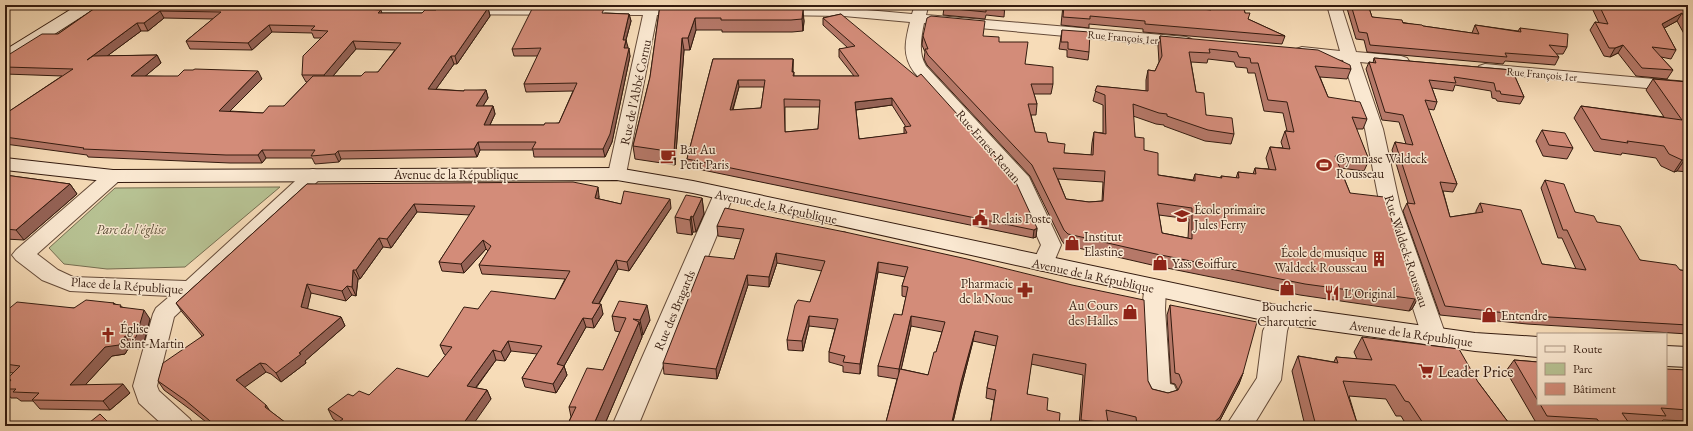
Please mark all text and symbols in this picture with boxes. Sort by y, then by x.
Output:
street label: Rue François 1er [1087,27,1159,47]
street label: Rue de l'Abbé Cornu [616,38,655,146]
street label: Rue François 1er [1506,64,1578,84]
street label: Rue Ernest Renan [952,106,1025,187]
place label: Bar Au Petit Paris [680,141,729,173]
cafe icon: Bar Au Petit Paris [659,147,677,165]
place label: Gymnase Waldeck Rousseau [1336,150,1428,182]
sports icon: Gymnase Waldeck Rousseau [1315,156,1333,174]
street label: Avenue de la République [393,166,518,183]
street label: Avenue de la République [712,185,839,228]
street label: Rue Waldeck-Rousseau [1380,193,1433,310]
place label: École primaire Jules Ferry [1193,201,1265,233]
school or university icon: École primaire Jules Ferry [1173,207,1191,225]
public building icon: Relais Poste [971,209,989,227]
place label: Relais Poste [992,210,1051,227]
park label: Parc de l'église [96,221,166,238]
place label: Institut Elastine [1084,228,1123,260]
shop icon: Institut Elastine [1063,234,1081,252]
place label: École de musique Waldeck Rousseau [1275,244,1367,276]
building icon: École de musique Waldeck Rousseau [1370,250,1388,268]
street label: Avenue de la République [1029,254,1156,297]
shop icon: Yass Coiffure [1151,254,1169,272]
place label: Yass Coiffure [1172,255,1237,272]
street label: Rue des Bragards [650,268,699,353]
street label: Place de la République [70,273,184,298]
place label: Pharmacie de la Noue [959,275,1013,307]
shop icon: Boucherie Charcuterie [1278,279,1296,297]
pharmacy icon: Pharmacie de la Noue [1016,281,1034,299]
restaurant icon: L'Original [1323,284,1341,302]
place label: L'Original [1344,285,1396,302]
place label: Au Cours des Halles [1067,297,1118,329]
place label: Boucherie Charcuterie [1257,298,1317,330]
shop icon: Au Cours des Halles [1121,303,1139,321]
shop icon: Entendre [1480,306,1498,324]
place label: Entendre [1501,307,1547,324]
street label: Avenue de la République [1347,316,1474,351]
place label: Église Saint-Martin [120,320,184,352]
church icon: Église Saint-Martin [99,326,117,344]
legend [1537,333,1667,405]
text: Route [1573,341,1603,357]
place label: Leader Price [1438,361,1513,382]
text: Parc [1573,361,1593,377]
supermarket icon: Leader Price [1417,362,1435,380]
text: Bâtiment [1573,381,1616,397]

